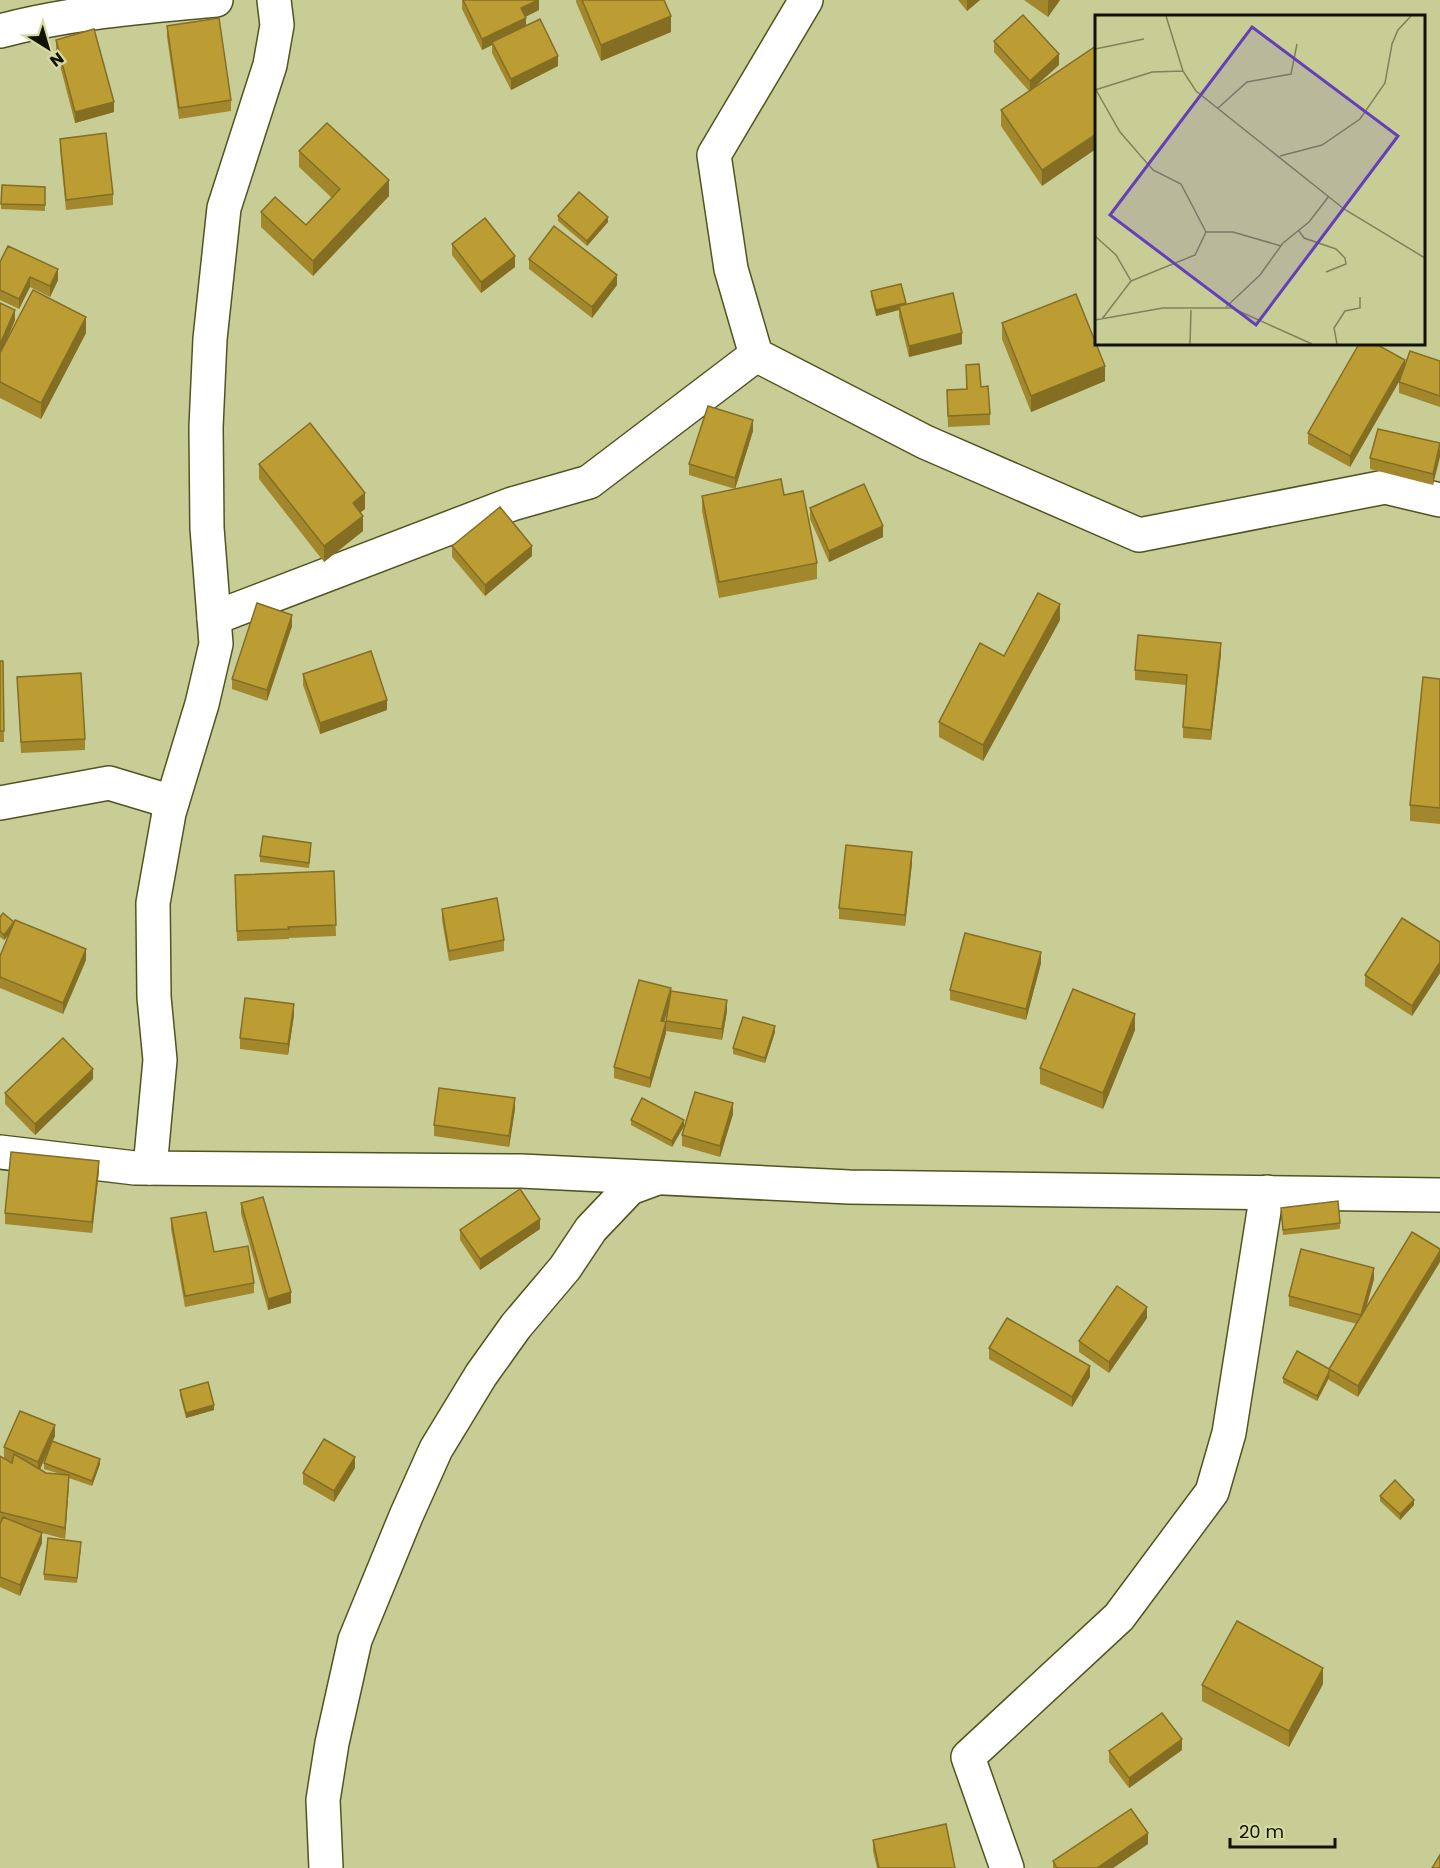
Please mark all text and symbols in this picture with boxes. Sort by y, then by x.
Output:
inset map [1095,15,1425,345]
north arrow [18,18,78,78]
text: N [45,47,68,72]
scale bar [1230,1811,1335,1849]
text: 20 m [1239,1819,1284,1844]

